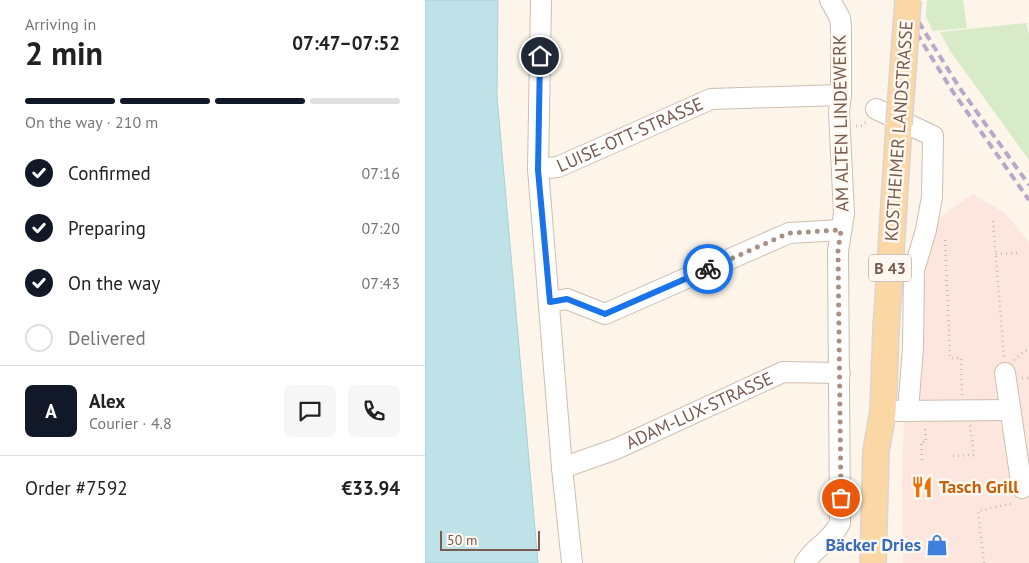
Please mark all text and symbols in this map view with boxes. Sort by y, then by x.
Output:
text: Arriving in [25,14,96,34]
street label: KOSTHEIMER LANDSTRASSE [879,20,918,242]
text: 07:47–07:52 [292,31,400,55]
text: 2 min [25,32,103,74]
street label: AM ALTEN LINDEWERK [827,34,854,212]
pin [519,35,561,77]
icon: home [526,42,554,70]
street label: LUISE-OTT-STRASSE [553,92,707,177]
text: On the way · 210 m [25,112,158,132]
icon: check [25,159,53,187]
text: Confirmed [68,161,151,185]
text: 07:16 [362,163,400,183]
icon: check [25,214,53,242]
text: Preparing [68,216,146,240]
text: 07:20 [362,218,400,238]
courier [683,244,733,294]
road number: B 43 [869,254,911,282]
icon: bike [694,255,722,283]
icon: check [25,269,53,297]
text: On the way [68,271,160,295]
text: 07:43 [362,273,400,293]
text: Delivered [68,326,146,350]
street label: ADAM-LUX-STRASSE [622,366,776,454]
button: chat [284,385,336,437]
button: phone [348,385,400,437]
text: Alex [89,389,125,413]
text: A [45,399,57,423]
text: Courier · 4.8 [89,413,172,433]
restaurant icon: Tasch Grill [909,474,935,500]
place label: Tasch Grill [939,475,1019,498]
text: Order #7592 [25,476,128,500]
text: €33.94 [341,476,400,500]
pin [820,477,862,519]
icon: bag [827,484,855,512]
scale bar [440,528,540,551]
text: 50 m [447,531,477,549]
shop icon: Bäcker Dries [924,532,950,558]
place label: Bäcker Dries [825,533,921,556]

